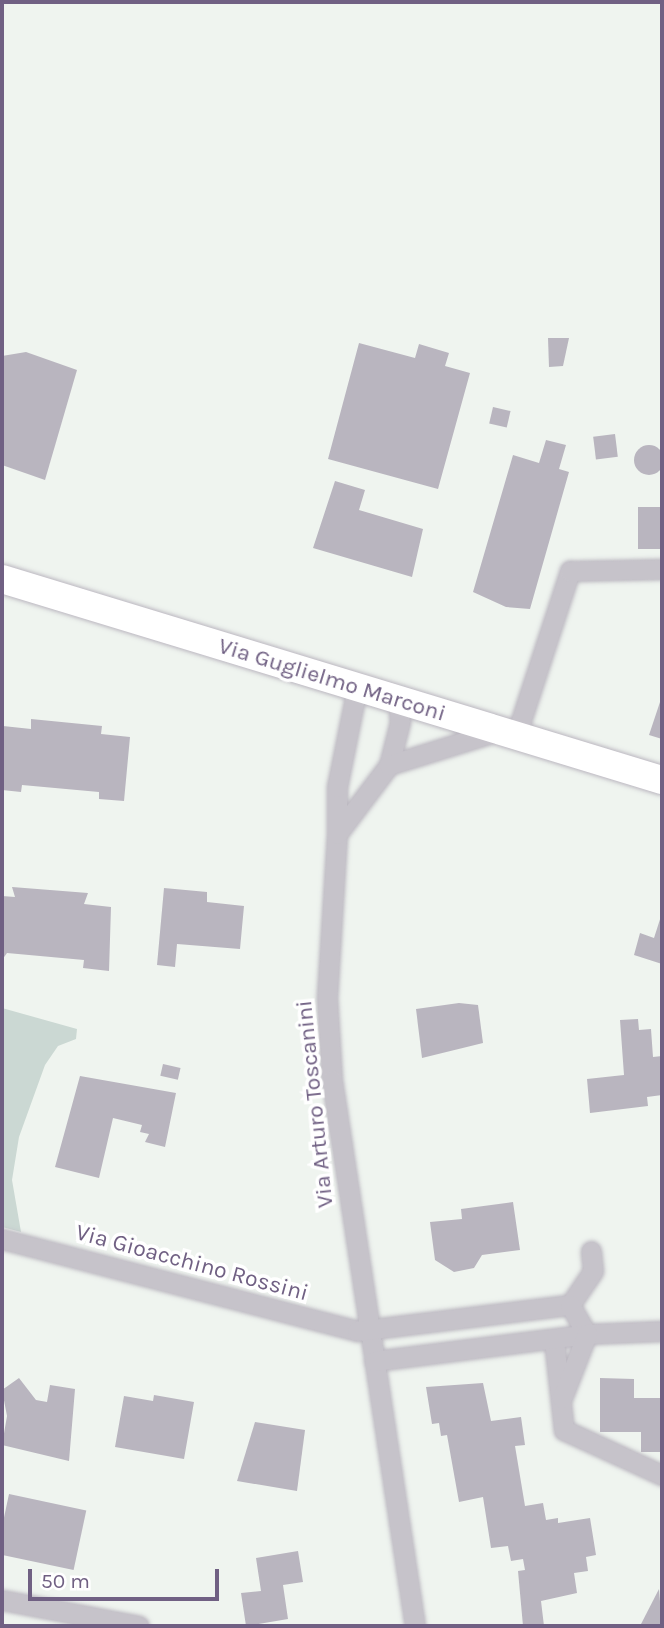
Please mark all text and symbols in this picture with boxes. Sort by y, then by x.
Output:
street label: Via Guglielmo Marconi [215,632,449,728]
street label: Via Arturo Toscanini [290,999,340,1209]
street label: Via Gioacchino Rossini [73,1219,311,1307]
scale bar [32,1554,222,1598]
text: 50 m [41,1569,90,1593]

